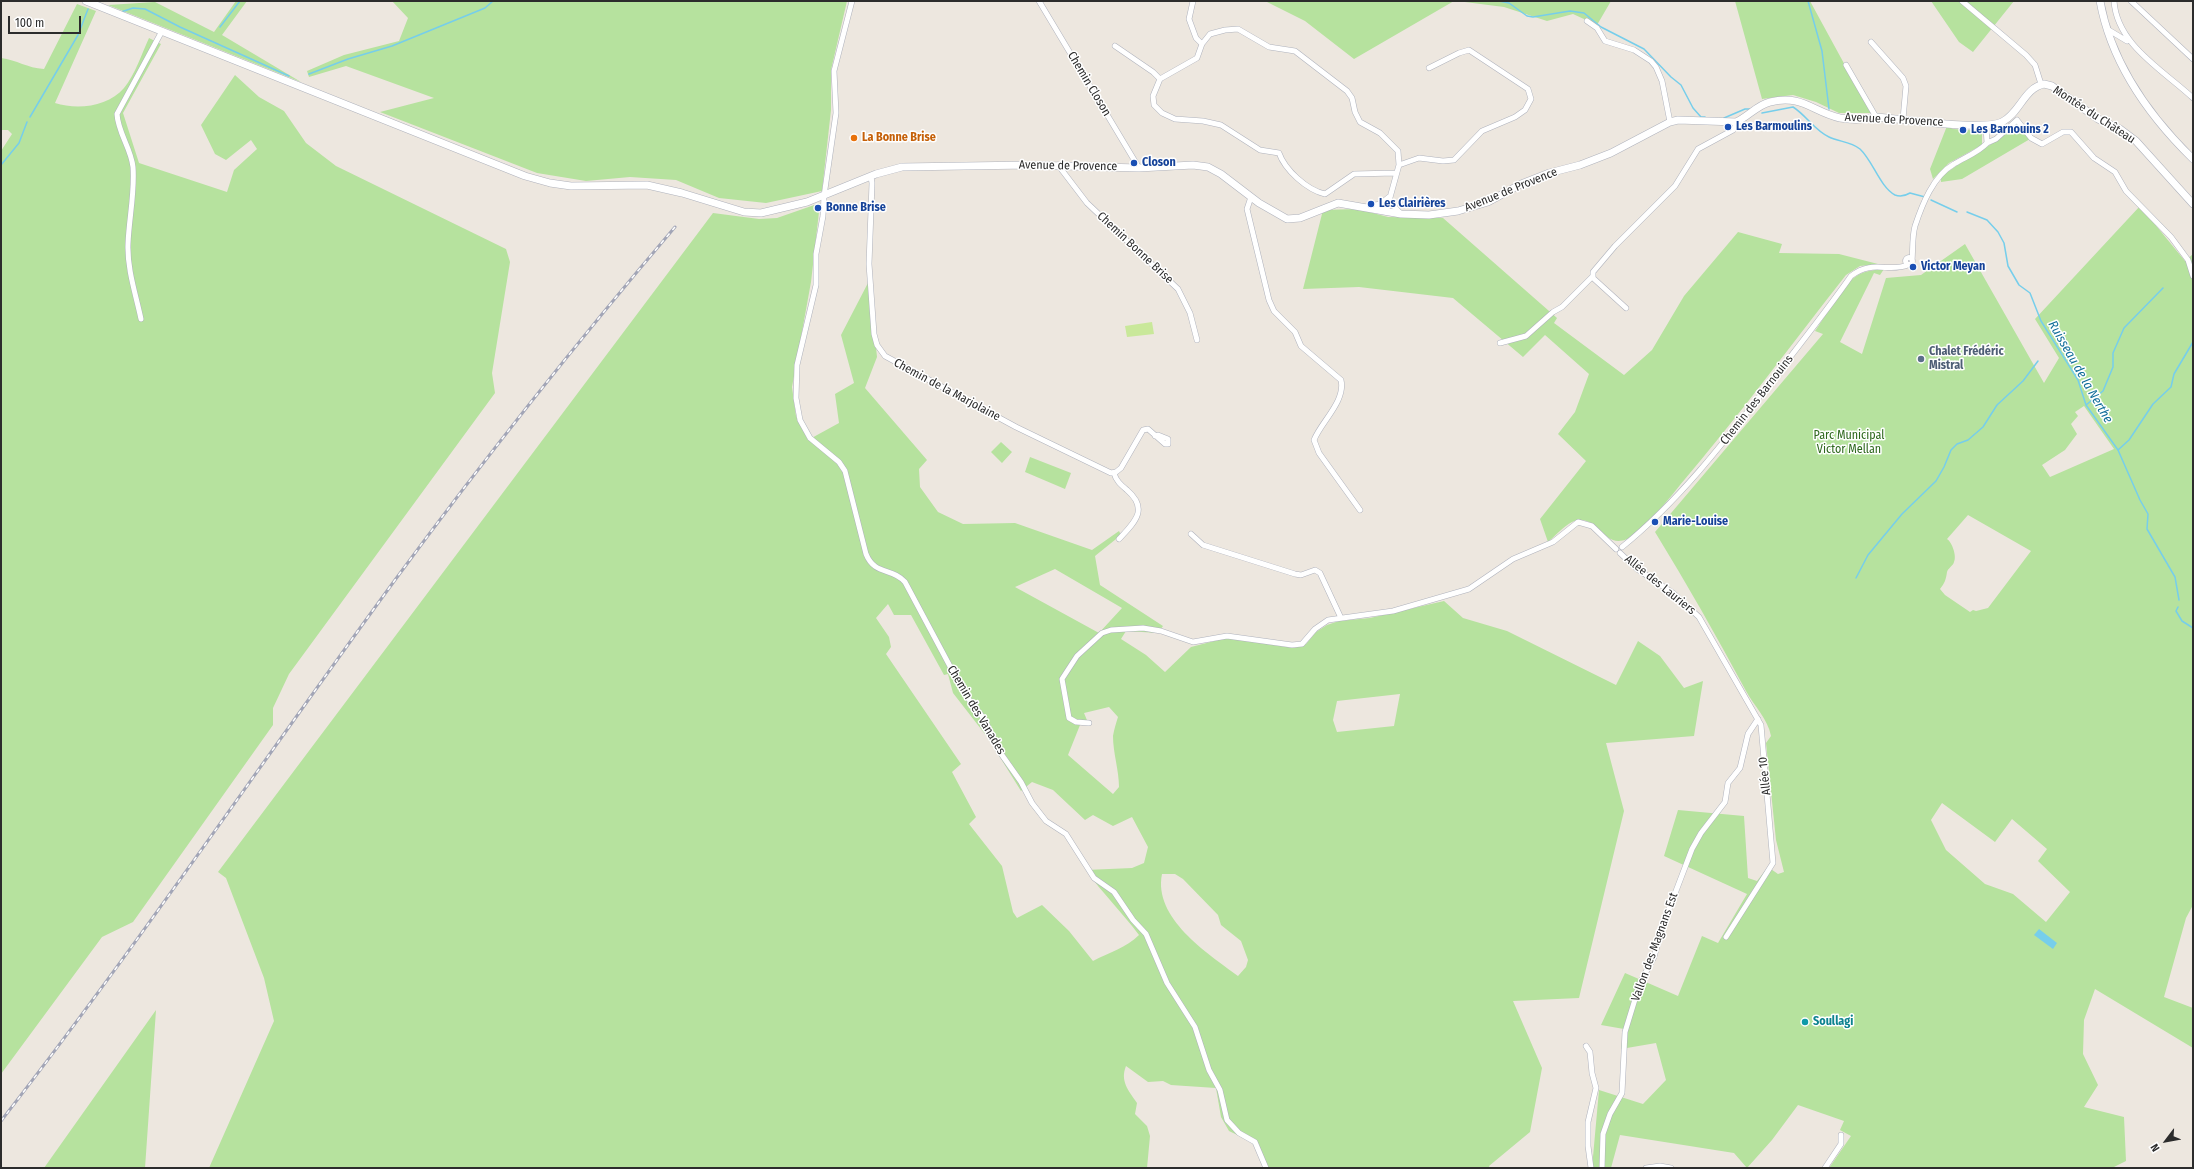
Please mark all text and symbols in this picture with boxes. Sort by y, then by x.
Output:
scale bar [10,8,83,34]
text: 100 m [15,16,44,30]
street label: Chemin Closon [1064,49,1114,119]
street label: Montée du Château [2050,83,2138,147]
street label: Avenue de Provence [1844,110,1944,130]
place label: Les Barmoulins [1736,120,1812,134]
marker: Les Barmoulins [1723,122,1733,132]
place label: Les Barnouins 2 [1971,123,2049,137]
marker: Les Barnouins 2 [1958,125,1968,135]
place label: La Bonne Brise [862,131,936,145]
marker: La Bonne Brise [849,133,859,143]
place label: Closon [1142,156,1176,170]
street label: Avenue de Provence [1019,158,1117,174]
marker: Closon [1129,158,1139,168]
street label: Avenue de Provence [1463,165,1559,215]
place label: Les Clairières [1379,197,1446,211]
marker: Les Clairières [1366,199,1376,209]
place label: Bonne Brise [826,201,886,215]
marker: Bonne Brise [813,203,823,213]
street label: Chemin Bonne Brise [1094,209,1176,287]
place label: Victor Meyan [1921,260,1985,274]
marker: Victor Meyan [1908,262,1918,272]
water label: Ruisseau de la Nerthe [2044,318,2116,426]
place label: Chalet Frédéric Mistral [1929,345,2004,373]
street label: Chemin des Barnouins [1717,352,1797,448]
marker: Chalet Frédéric Mistral [1916,354,1926,364]
street label: Chemin de la Marjolaine [891,356,1003,424]
park label: Parc Municipal Victor Mellan [1814,429,1884,457]
place label: Marie-Louise [1663,515,1728,529]
marker: Marie-Louise [1650,517,1660,527]
street label: Allée des Lauriers [1622,552,1698,618]
street label: Chemin des Vanades [944,663,1008,757]
street label: Allée 10 [1756,756,1774,796]
street label: Vallon des Magnans Est [1629,891,1681,1003]
place label: Soullagi [1813,1015,1853,1029]
marker: Soullagi [1800,1017,1810,1027]
north arrow [2146,1121,2186,1161]
text: N [2148,1141,2163,1154]

